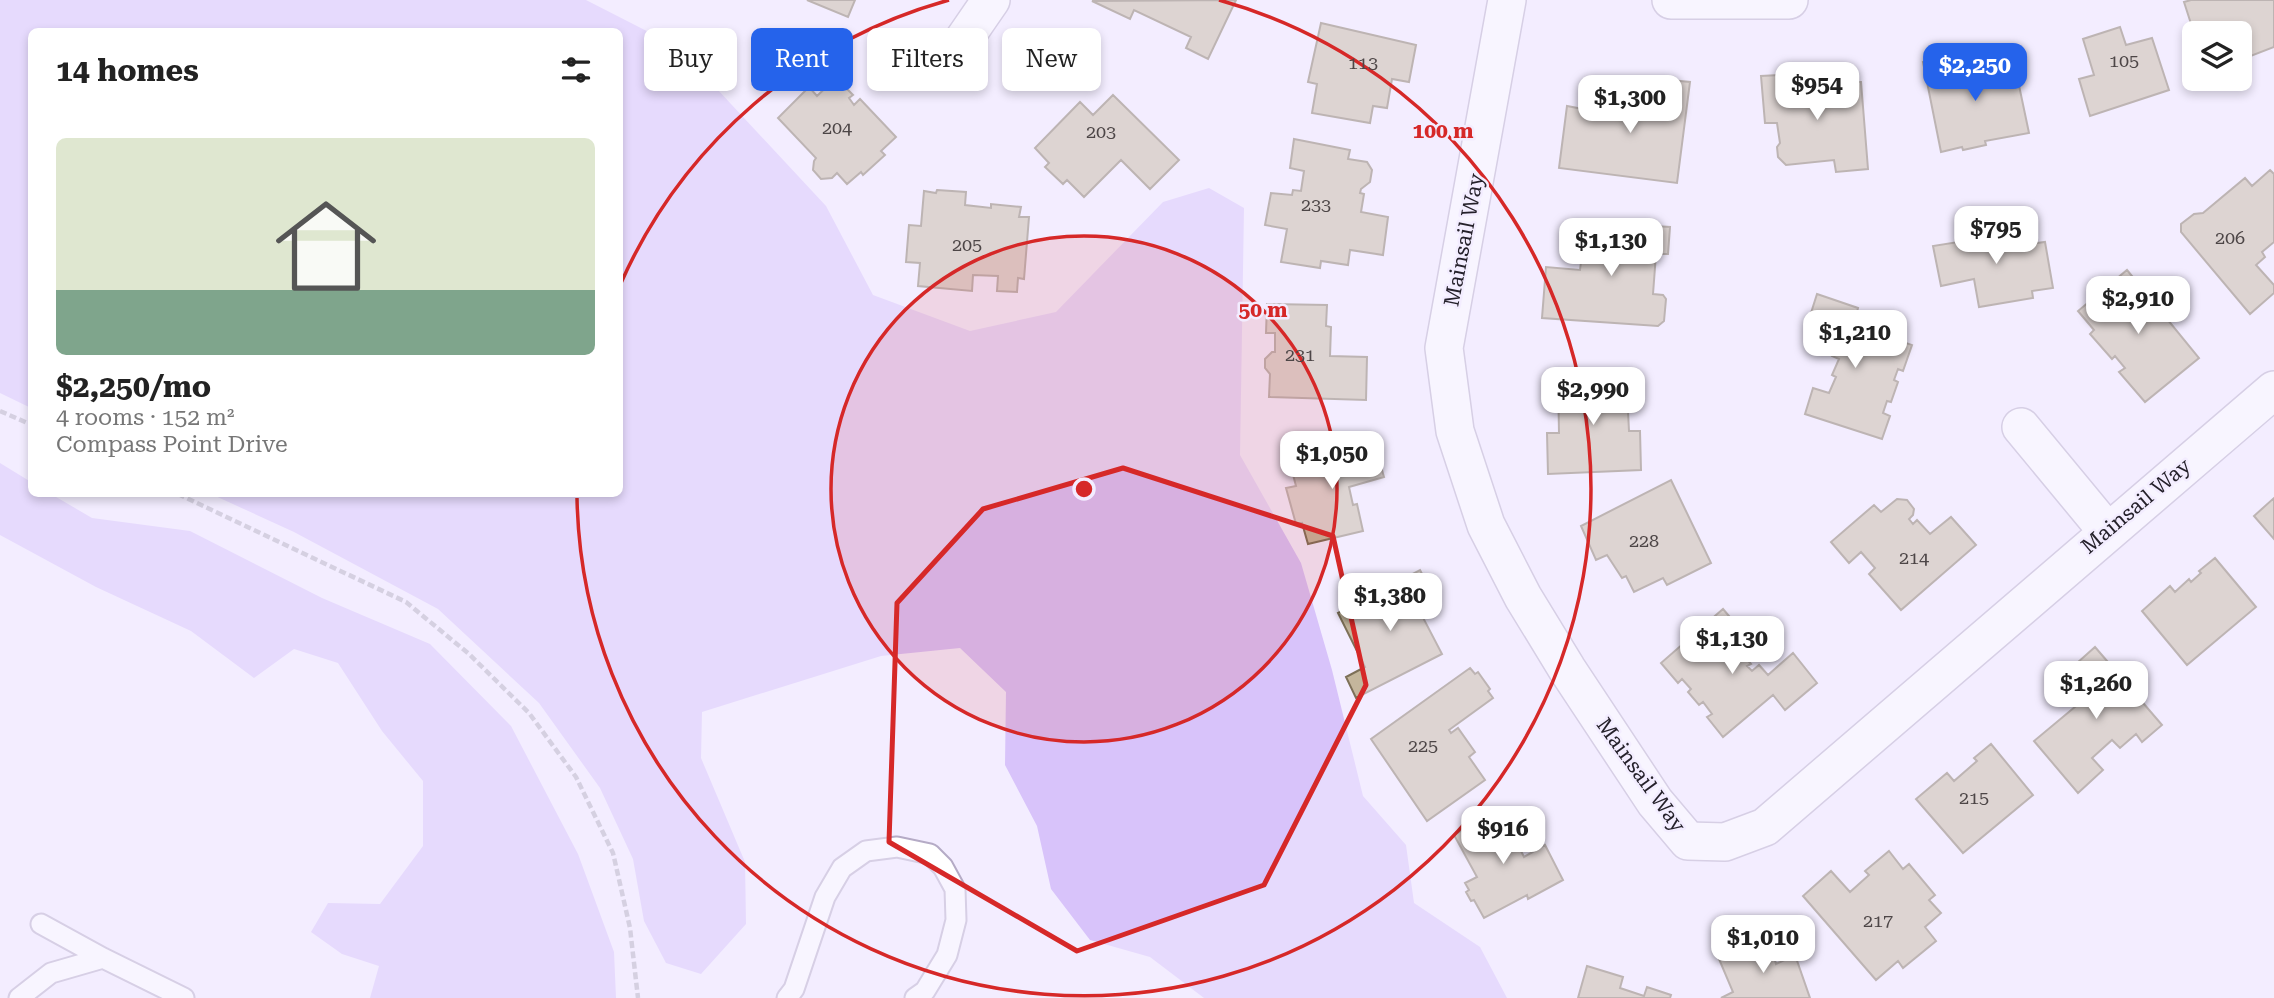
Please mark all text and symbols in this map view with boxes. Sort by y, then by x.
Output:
map controls [2182,21,2252,91]
button: layers [2182,21,2252,91]
chip: Buy [644,28,737,91]
chip: Rent [751,28,853,91]
chip: Filters [867,28,988,91]
chip: New [1002,28,1101,91]
pin: $2,250 [1918,43,2032,103]
house number: 105 [2109,50,2139,71]
icon: filters [557,51,595,89]
house number: 113 [1348,52,1378,73]
text: $2,250 [1939,52,2011,79]
text: 14 homes [56,53,199,88]
pin: $954 [1776,62,1858,122]
text: $954 [1791,71,1843,98]
pin: $1,300 [1573,76,1687,135]
text: $1,300 [1594,84,1666,111]
house number: 204 [822,117,852,138]
text: 100 m [1413,119,1473,143]
house number: 203 [1086,121,1116,142]
street label: Mainsail Way [1439,171,1489,308]
icon: home [263,183,389,309]
house number: 233 [1301,194,1331,215]
pin: $795 [1955,206,2037,266]
text: $795 [1970,215,2022,242]
pin: $1,130 [1554,218,1668,278]
text: $1,130 [1575,227,1647,254]
house number: 206 [2215,227,2245,248]
house number: 205 [952,234,982,255]
pin: $2,910 [2081,276,2195,336]
text: $2,910 [2102,285,2174,312]
text: 50 m [1238,298,1288,322]
pin: $1,210 [1798,310,1912,370]
text: $1,210 [1819,319,1891,346]
house number: 231 [1285,344,1315,365]
pin: $2,990 [1536,368,1650,427]
text: $2,250/mo [56,369,211,404]
text: $2,990 [1557,376,1629,403]
text: 4 rooms · 152 m² [56,404,234,431]
text: Compass Point Drive [56,431,288,458]
pin: $1,050 [1275,432,1389,491]
text: $1,050 [1296,440,1368,467]
street label: Mainsail Way [2077,453,2196,559]
centre of rings [1072,477,1096,501]
house number: 228 [1629,530,1659,551]
house number: 214 [1899,547,1929,568]
pin: $1,380 [1333,574,1447,633]
text: $1,380 [1354,582,1426,609]
pin: $1,130 [1675,616,1789,676]
text: $1,130 [1696,625,1768,652]
pin: $1,260 [2039,662,2153,721]
text: $1,260 [2060,670,2132,697]
street label: Mainsail Way [1592,713,1691,837]
house number: 225 [1408,735,1438,756]
house number: 215 [1959,787,1989,808]
pin: $916 [1462,806,1544,866]
text: $916 [1477,815,1529,842]
house number: 217 [1863,910,1893,931]
pin: $1,010 [1706,916,1820,975]
text: $1,010 [1727,924,1799,951]

